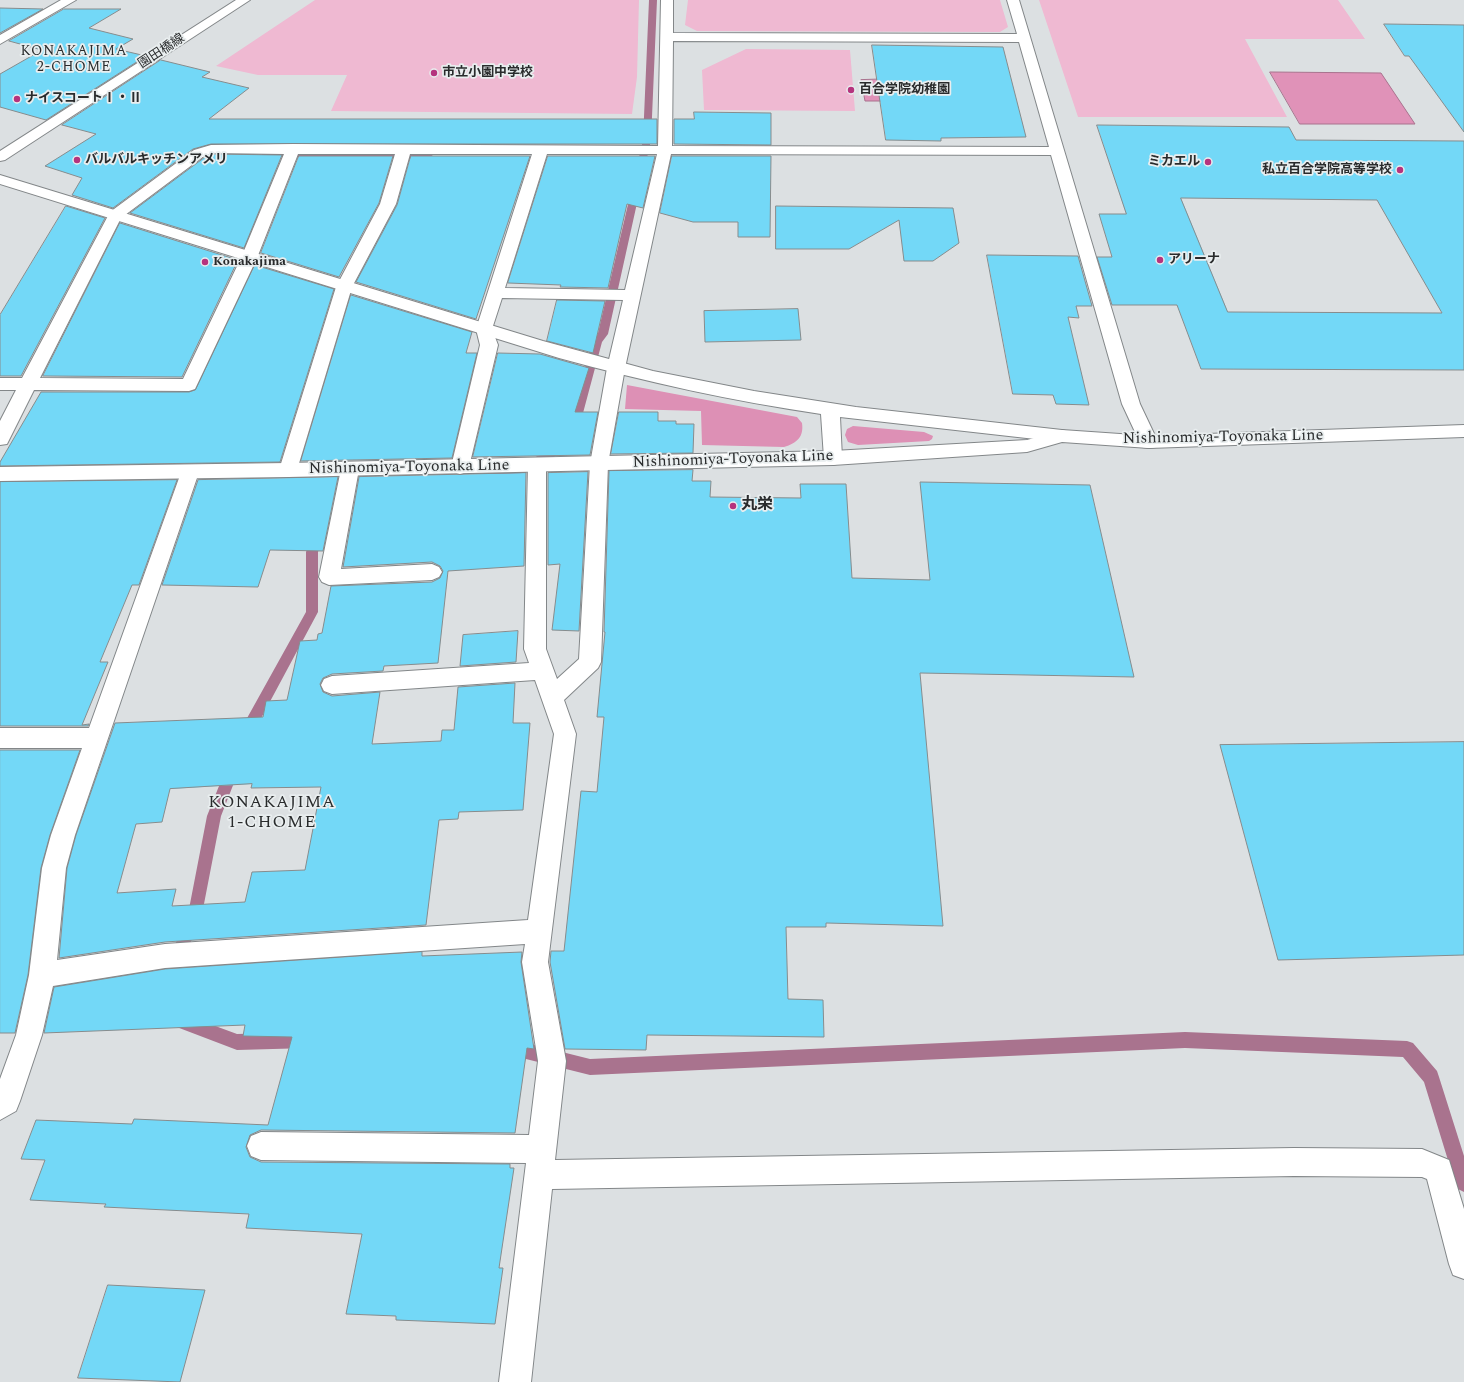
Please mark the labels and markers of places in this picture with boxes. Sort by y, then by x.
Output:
place label: 市立小園中学校 [442,65,533,81]
marker: 市立小園中学校 [429,68,439,78]
place label: 百合学院幼稚園 [859,82,950,98]
marker: 百合学院幼稚園 [846,85,856,95]
place label: ナイスコートⅠ・Ⅱ [25,91,142,107]
marker: ナイスコートⅠ・Ⅱ [12,94,22,104]
place label: バルバルキッチンアメリ [85,152,228,168]
place label: ミカエル [1148,154,1200,170]
marker: バルバルキッチンアメリ [72,155,82,165]
marker: ミカエル [1203,157,1213,167]
place label: 私立百合学院高等学校 [1262,162,1392,178]
marker: 私立百合学院高等学校 [1395,165,1405,175]
place label: アリーナ [1168,252,1220,268]
place label: Konakajima [213,254,286,270]
marker: アリーナ [1155,255,1165,265]
marker: Konakajima [200,257,210,267]
place label: 丸栄 [741,496,773,516]
marker: 丸栄 [728,501,738,511]

